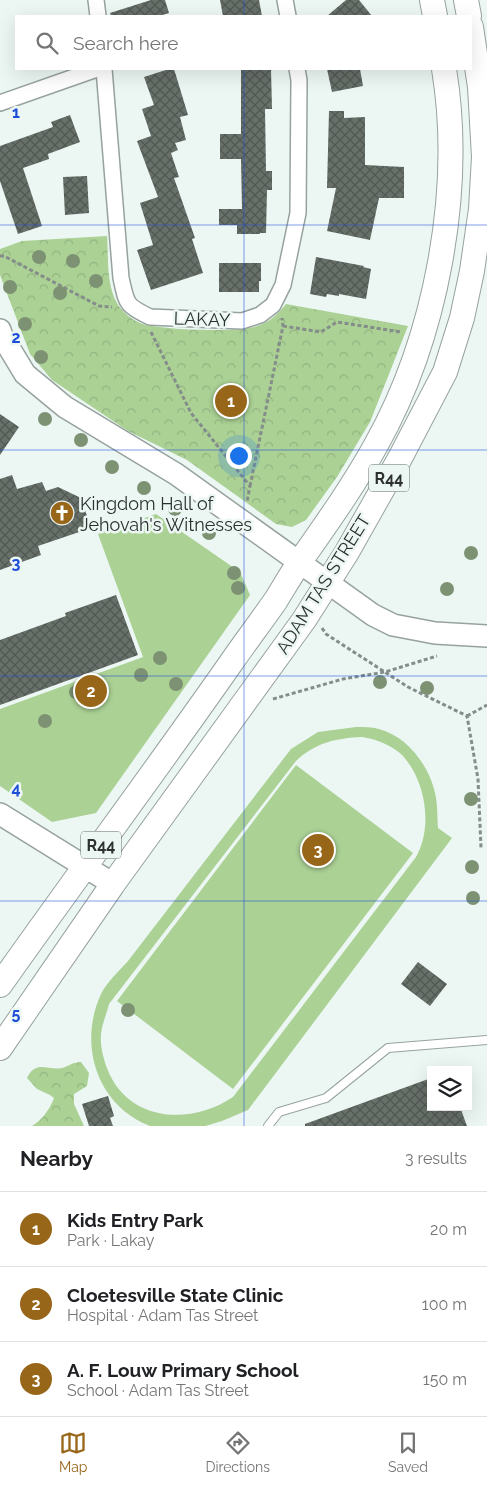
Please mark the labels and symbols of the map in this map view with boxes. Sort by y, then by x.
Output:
text: 1 [12,103,20,122]
street label: LAKAY [173,308,231,330]
text: 2 [11,328,21,347]
pin: 1 [215,382,247,420]
your location [226,443,252,469]
road number: R44 [369,464,409,492]
place label: Kingdom Hall of Jehovah's Witnesses [80,493,252,535]
church icon: Kingdom Hall of Jehovah's Witnesses [49,500,75,526]
street label: ADAM TAS STREET [272,510,374,658]
text: 3 [12,554,21,573]
pin: 2 [75,672,107,710]
text: 4 [11,779,21,798]
pin: 3 [302,831,334,869]
road number: R44 [81,832,121,858]
text: 5 [12,1004,21,1023]

